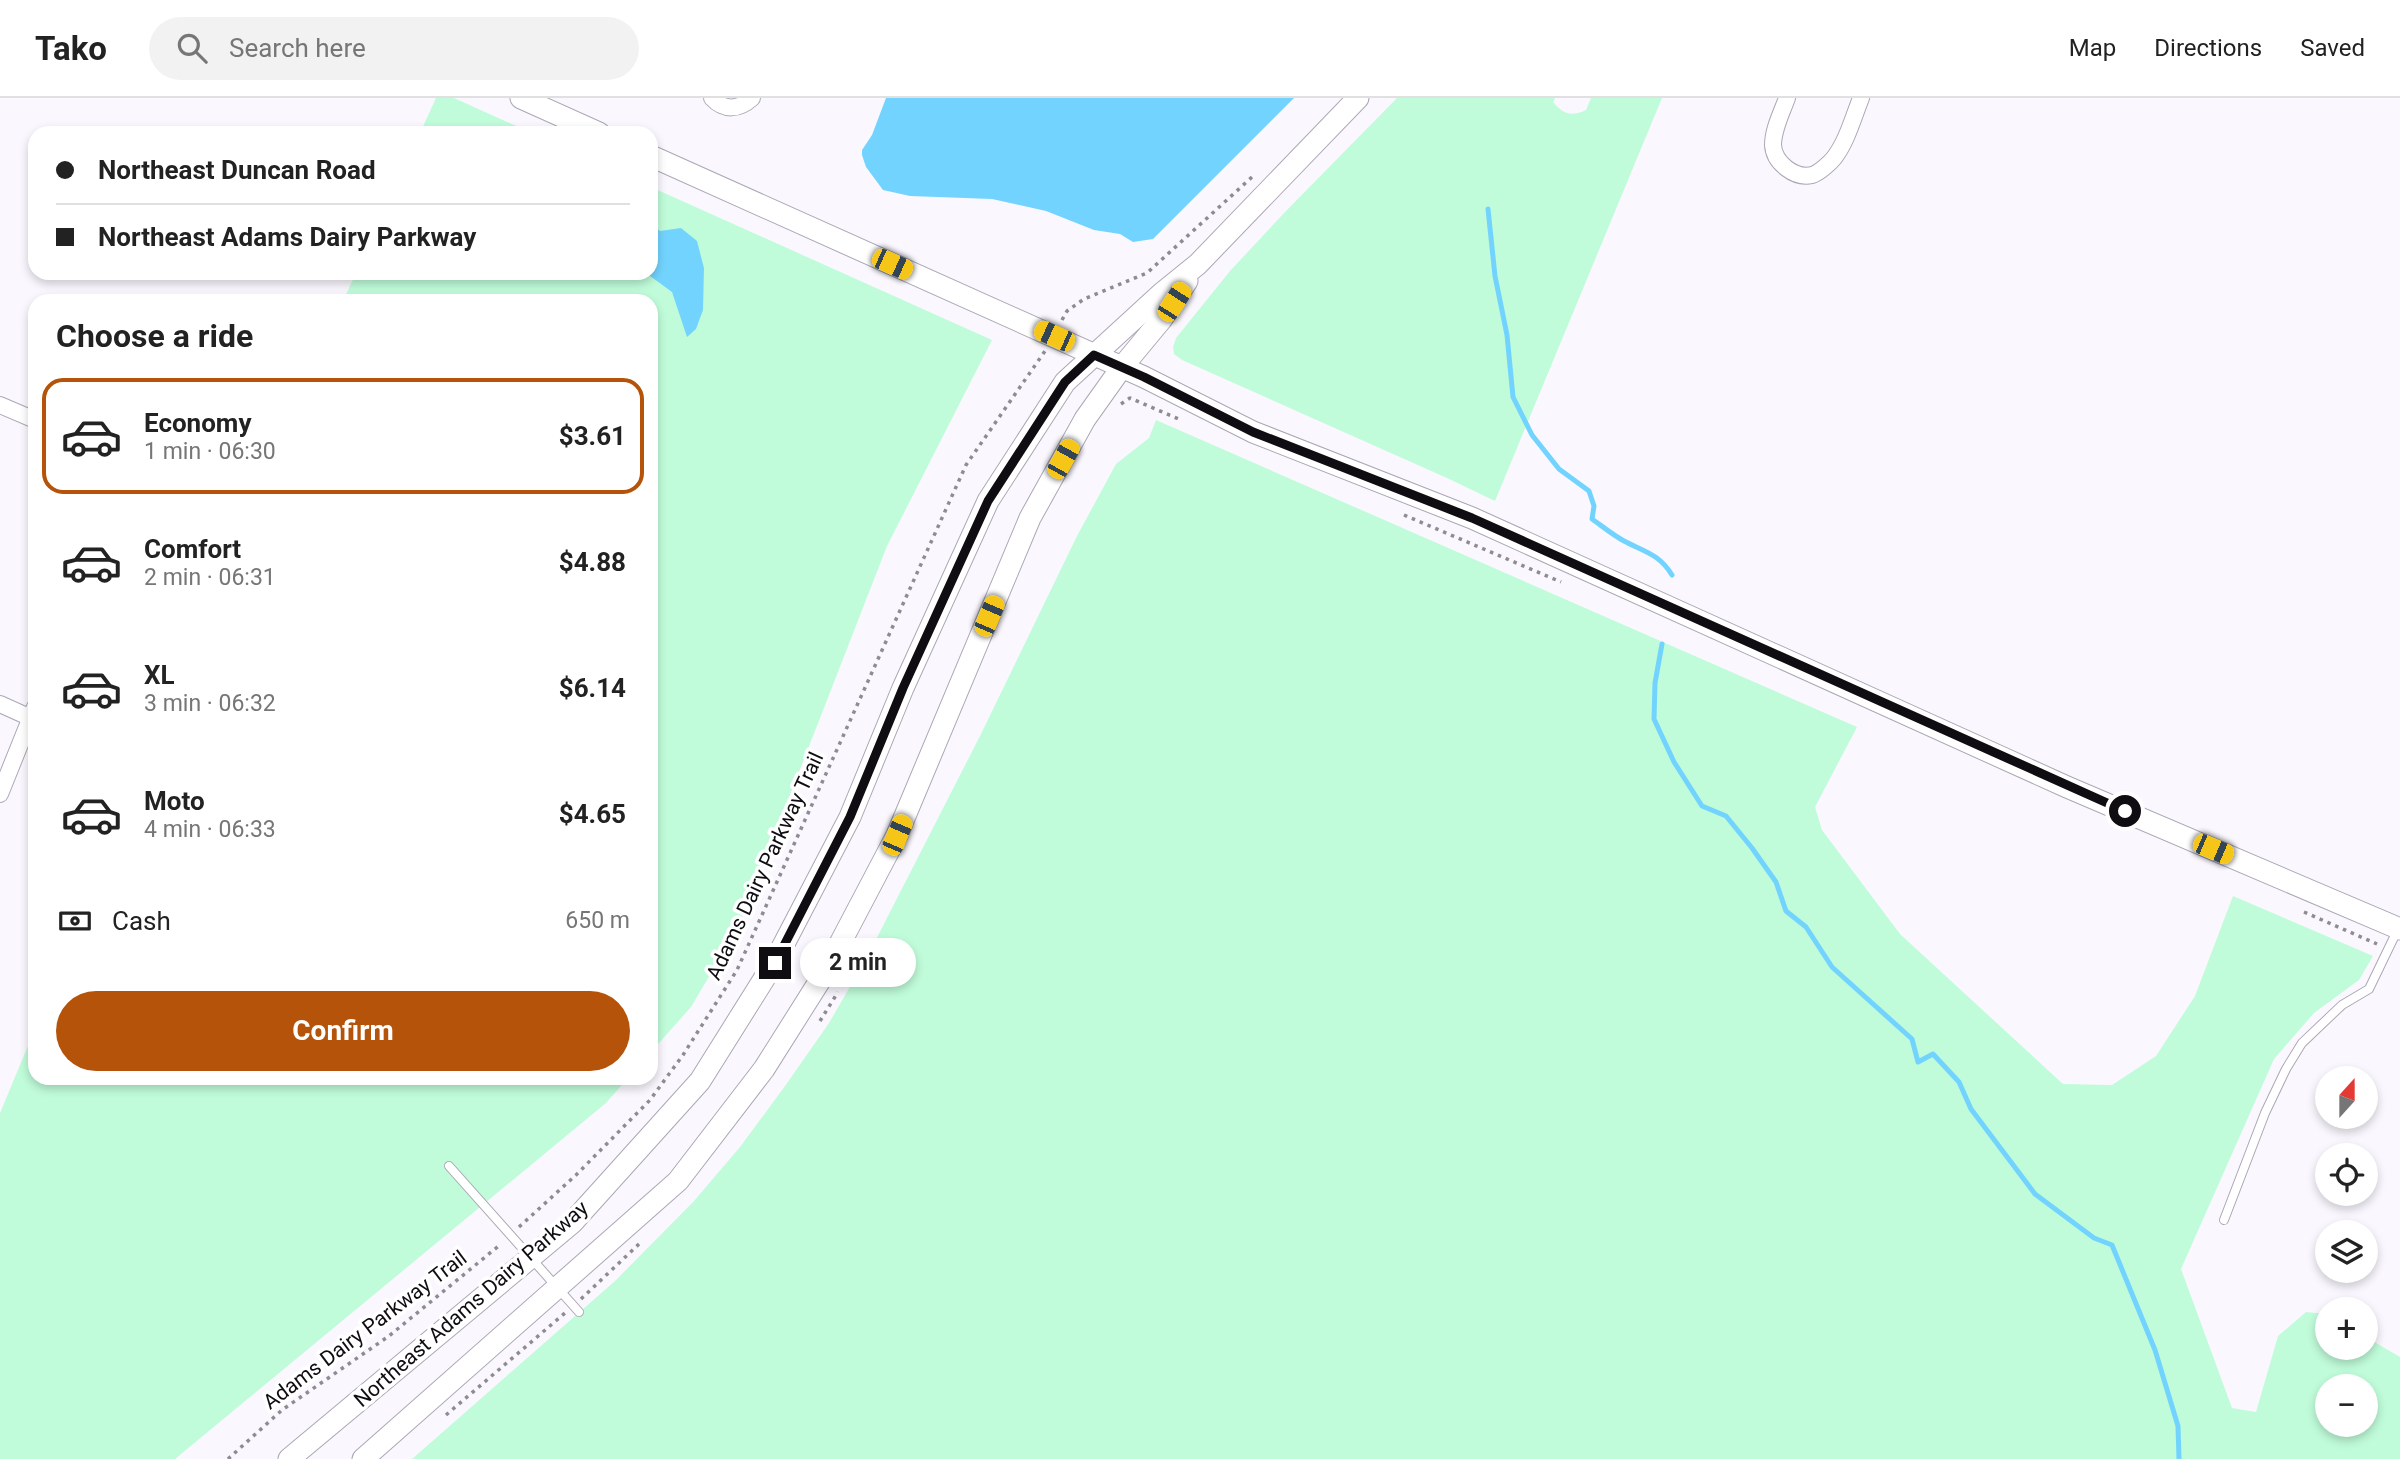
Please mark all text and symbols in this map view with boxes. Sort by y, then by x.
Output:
search box [149,17,639,80]
text: Tako [35,29,107,68]
icon: search [173,29,211,67]
text: Search here [229,33,366,63]
text: Map [2069,34,2116,62]
text: Directions [2154,34,2262,62]
text: Saved [2300,34,2365,62]
text: Northeast Duncan Road [98,155,376,185]
text: Northeast Adams Dairy Parkway [98,222,476,252]
car [869,246,916,282]
car [1154,279,1195,325]
text: Choose a ride [56,317,253,355]
car [1031,318,1078,354]
icon: car [60,405,123,468]
text: Economy [144,408,251,438]
text: $3.61 [559,421,626,451]
car [1044,436,1083,482]
text: 1 min · 06:30 [144,438,276,465]
icon: car [60,531,123,594]
text: Comfort [144,534,241,564]
text: $4.88 [559,547,626,577]
text: 2 min · 06:31 [144,564,276,591]
car [972,593,1007,639]
icon: car [60,657,123,720]
text: XL [144,660,175,690]
text: $6.14 [559,673,626,703]
text: 3 min · 06:32 [144,690,276,717]
street label: Adams Dairy Parkway Trail [702,748,828,984]
icon: car [60,783,123,846]
text: Moto [144,786,205,816]
route start [2109,795,2141,827]
text: $4.65 [559,799,626,829]
car [880,812,915,858]
text: 4 min · 06:33 [144,816,276,843]
car [2190,831,2237,867]
icon: cash [56,902,94,940]
text: Cash [112,906,171,936]
text: 650 m [565,907,630,934]
callout: 2 min [800,938,915,988]
route end [759,947,791,979]
text: 2 min [829,949,887,976]
button: Confirm [56,991,630,1071]
north arrow [2315,1066,2378,1129]
map controls [2315,1066,2378,1437]
button: locate [2315,1143,2378,1206]
street label: Northeast Adams Dairy Parkway [349,1196,593,1412]
button: layers [2315,1220,2378,1283]
street label: Adams Dairy Parkway Trail [259,1246,471,1414]
button: + [2315,1297,2378,1360]
button: − [2315,1374,2378,1437]

